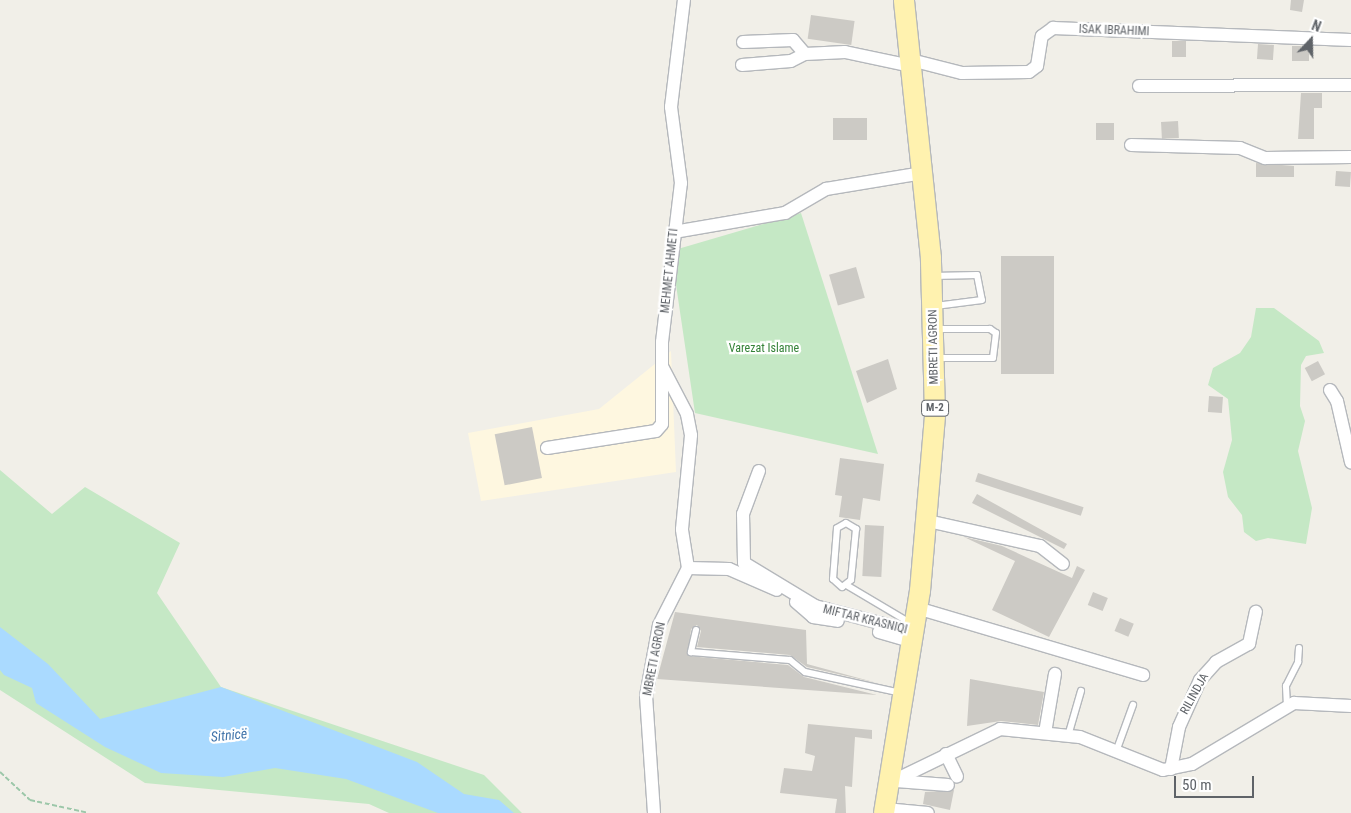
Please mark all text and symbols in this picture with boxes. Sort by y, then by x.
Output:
north arrow [1286,15,1336,65]
text: N [1309,17,1323,35]
street label: ISAK IBRAHIMI [1078,23,1150,39]
street label: MEHMET AHMETI [658,228,682,314]
street label: MBRETI AGRON [926,309,942,385]
park label: Varezat Islame [729,342,799,356]
road number: M-2 [920,399,950,416]
street label: MIFTAR KRASNIQI [821,603,909,637]
street label: MBRETI AGRON [641,621,669,697]
street label: RILINDJA [1178,671,1212,717]
water label: Sitnicë [210,725,248,745]
scale bar [1176,766,1256,798]
text: 50 m [1182,776,1212,794]

